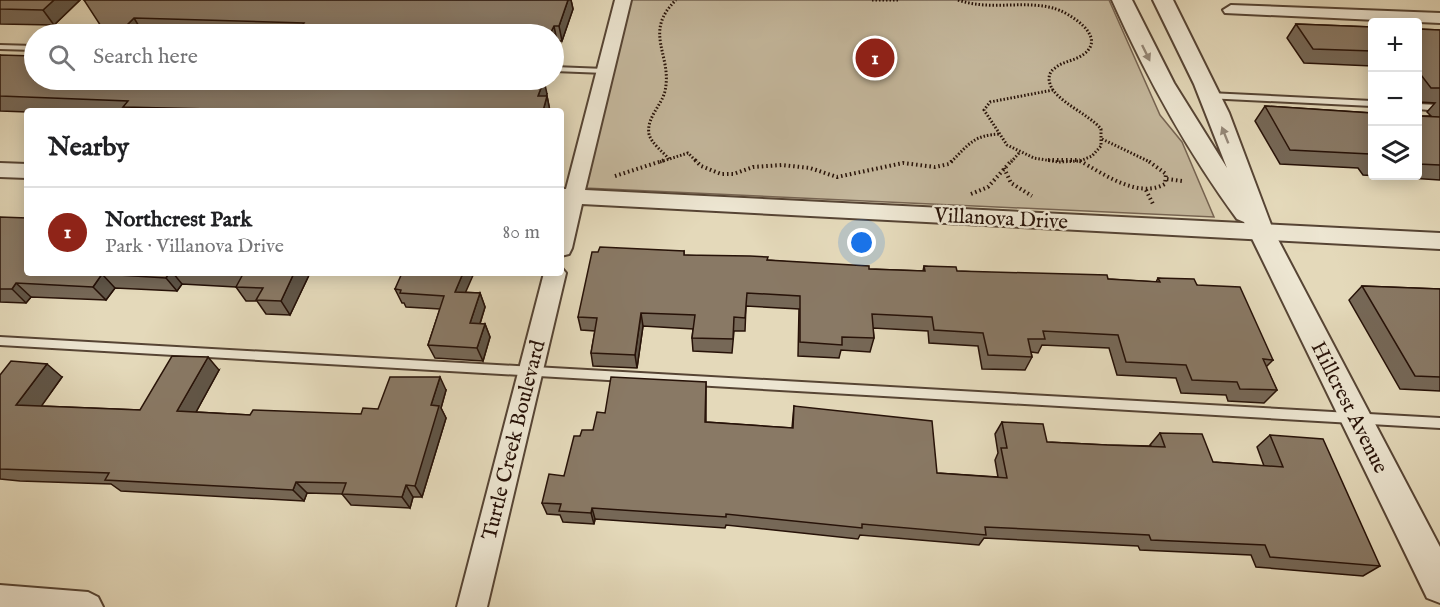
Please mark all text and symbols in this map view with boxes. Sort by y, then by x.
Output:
map controls [1368,18,1422,180]
button: + [1368,18,1422,72]
search box [24,24,564,90]
pin: 1 [856,36,894,80]
icon: search [45,41,78,74]
text: Search here [93,43,198,71]
one-way arrow [1141,45,1150,62]
button: − [1368,72,1422,126]
one-way arrow [1220,125,1230,143]
button: layers [1368,126,1422,180]
text: Nearby [48,131,129,164]
street label: Villanova Drive [932,202,1069,237]
text: Northcrest Park [105,206,252,234]
text: 1 [64,220,71,245]
text: 80 m [503,220,540,245]
your location [847,228,876,257]
text: Park · Villanova Drive [105,234,284,259]
street label: Turtle Creek Boulevard [477,337,553,543]
street label: Hillcrest Avenue [1304,337,1394,479]

